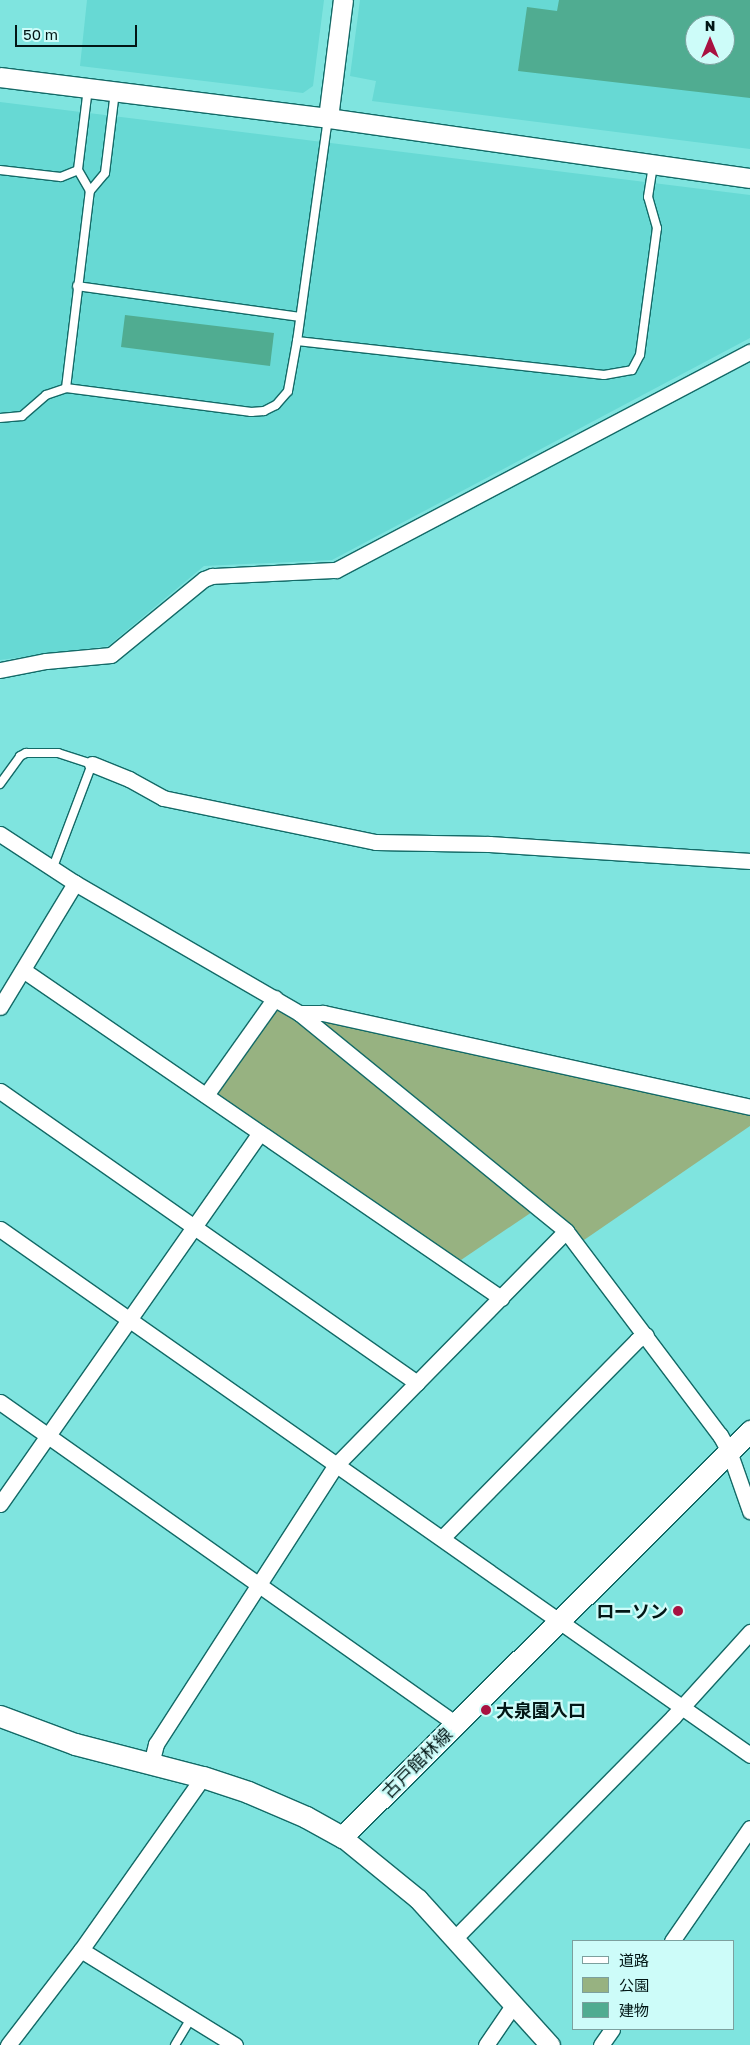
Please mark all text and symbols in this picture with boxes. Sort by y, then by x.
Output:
scale bar [18,15,140,47]
north arrow [685,15,735,65]
text: N [705,17,715,34]
text: 50 m [23,25,58,43]
place label: ローソン [596,1600,668,1622]
marker: ローソン [672,1605,684,1617]
place label: 大泉園入口 [496,1699,586,1721]
marker: 大泉園入口 [480,1704,492,1716]
street label: 古戸館林線 [378,1724,456,1802]
legend [572,1940,735,2030]
text: 道路 [619,1951,649,1969]
text: 公園 [619,1976,649,1994]
text: 建物 [619,2001,649,2019]

